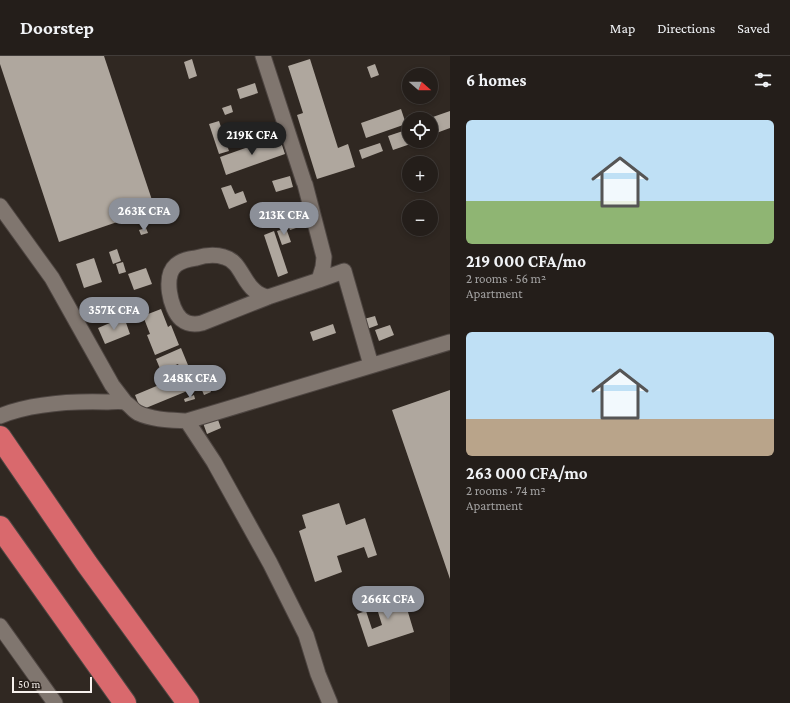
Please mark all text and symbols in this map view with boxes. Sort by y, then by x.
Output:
text: Doorstep [20,17,94,38]
text: Map [610,20,635,36]
text: Directions [657,20,715,36]
text: Saved [737,20,770,36]
north arrow [402,68,438,104]
map controls [402,68,438,236]
icon: filters [752,69,774,91]
text: 6 homes [466,71,526,90]
button: locate [402,112,438,148]
pin: 219K CFA [211,122,293,156]
text: 219K CFA [226,127,278,142]
icon: home [584,146,656,218]
button: + [402,156,438,192]
pin: 263K CFA [103,198,185,232]
button: − [402,200,438,236]
pin: 213K CFA [243,202,325,236]
text: 263K CFA [118,203,170,218]
text: 213K CFA [259,207,309,222]
text: 219 000 CFA/mo [466,252,586,271]
text: 2 rooms · 56 m² [466,271,546,286]
text: Apartment [466,286,523,301]
pin: 357K CFA [73,297,155,331]
text: 357K CFA [88,302,140,317]
icon: home [584,358,656,430]
pin: 248K CFA [149,365,231,399]
text: 248K CFA [163,370,217,385]
text: 263 000 CFA/mo [466,464,588,483]
text: 2 rooms · 74 m² [466,483,546,498]
text: Apartment [466,498,523,513]
pin: 266K CFA [347,586,429,620]
text: 266K CFA [361,591,415,606]
scale bar [12,675,92,694]
text: 50 m [18,678,40,690]

